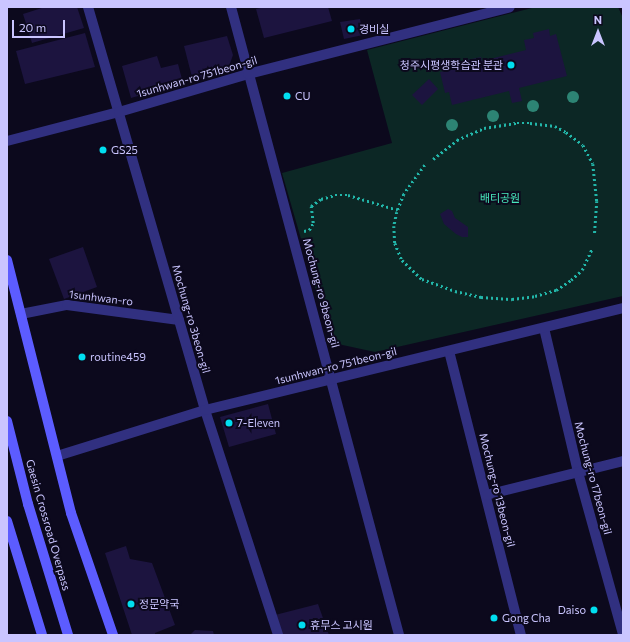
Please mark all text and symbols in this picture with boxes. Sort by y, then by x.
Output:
scale bar [14,12,67,38]
north arrow [578,12,618,52]
text: N [594,13,602,26]
text: 20 m [19,20,46,34]
place label: 경비실 [359,22,389,36]
marker: 경비실 [346,24,356,34]
street label: 1sunhwan-ro 751beon-gil [135,53,259,101]
place label: 청주시평생학습관 분관 [400,58,503,72]
marker: 청주시평생학습관 분관 [506,60,516,70]
place label: CU [295,89,311,103]
marker: CU [282,91,292,101]
place label: GS25 [111,143,138,157]
marker: GS25 [98,145,108,155]
park label: 배티공원 [480,191,520,205]
street label: Mochung-ro 9beon-gil [300,237,342,349]
street label: Mochung-ro 3beon-gil [169,263,213,375]
street label: 1sunhwan-ro [68,288,134,308]
street label: 1sunhwan-ro 751beon-gil [274,344,398,388]
place label: routine459 [90,350,146,364]
marker: routine459 [77,352,87,362]
place label: 7-Eleven [237,416,280,430]
marker: 7-Eleven [224,418,234,428]
street label: Mochung-ro 17beon-gil [572,420,614,536]
street label: Mochung-ro 13beon-gil [476,432,518,548]
street label: Gaesin Crossroad Overpass [23,458,73,592]
place label: 정문약국 [139,597,179,611]
marker: 정문약국 [126,599,136,609]
place label: Daiso [558,603,586,617]
marker: Daiso [589,605,599,615]
place label: Gong Cha [502,611,551,625]
marker: Gong Cha [489,613,499,623]
place label: 휴무스 고시원 [310,618,373,632]
marker: 휴무스 고시원 [297,620,307,630]

